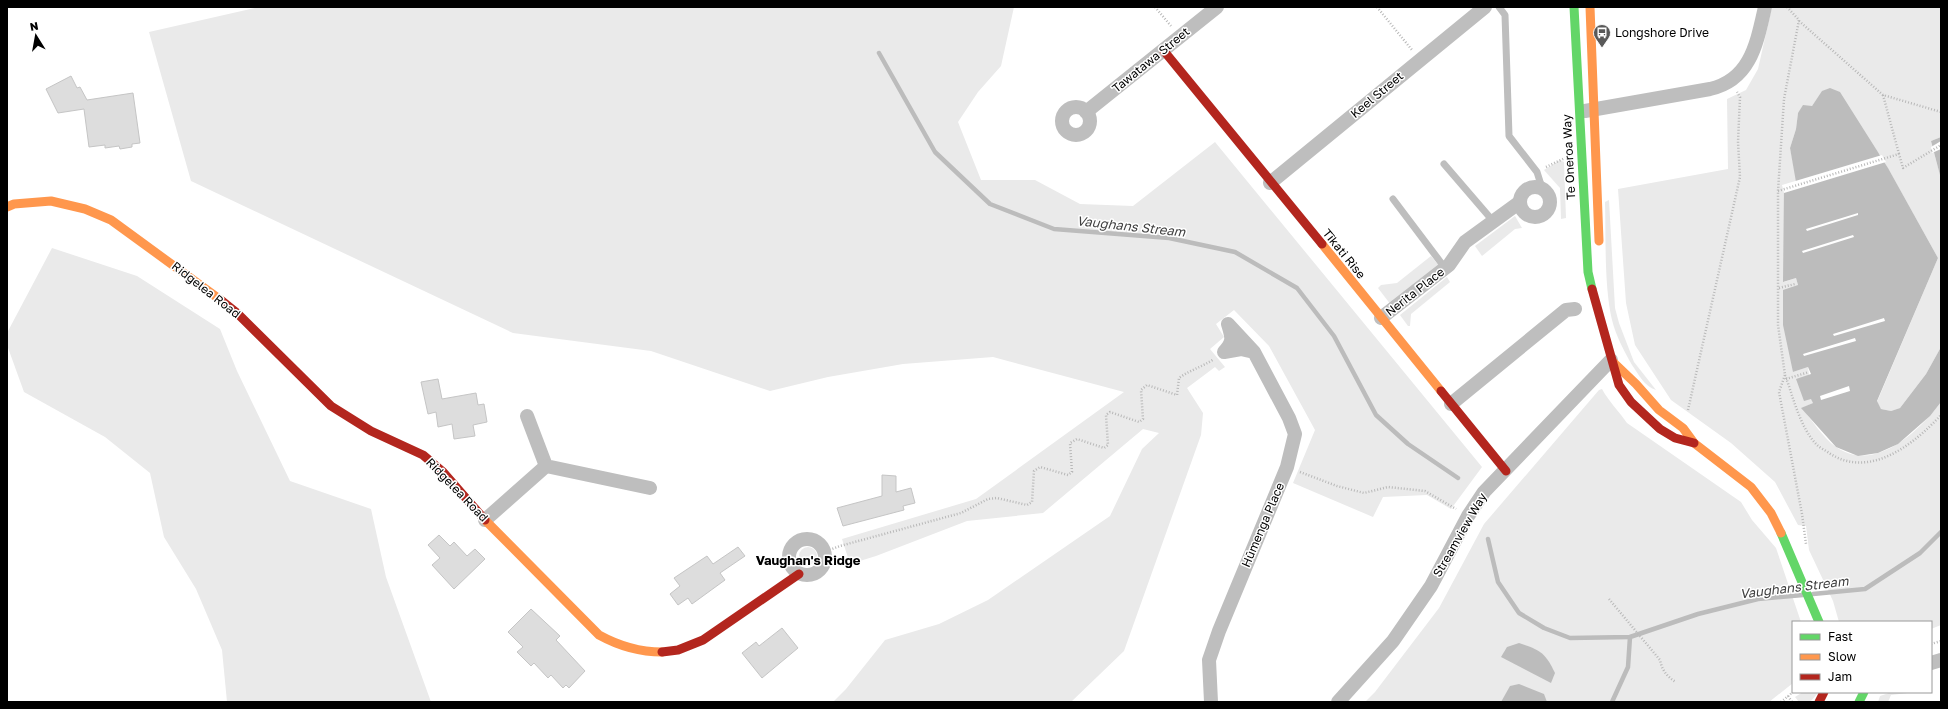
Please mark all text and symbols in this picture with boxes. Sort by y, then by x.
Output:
north arrow [16,16,56,56]
text: N [29,19,39,33]
bus stop icon: Longshore Drive [1592,23,1612,48]
street label: Tawatawa Street [1109,24,1193,95]
place label: Longshore Drive [1615,25,1709,40]
street label: Keel Street [1347,68,1406,121]
street label: Te Oneroa Way [1559,114,1578,200]
water label: Vaughans Stream [1076,212,1187,240]
street label: Tīkati Rise [1320,226,1369,282]
street label: Ridgelea Road [169,258,244,321]
street label: Nerita Place [1382,264,1447,319]
street label: Ridgelea Road [423,455,492,525]
street label: Hūmenga Place [1238,480,1287,569]
street label: Streamview Way [1429,490,1490,580]
district label: Vaughan's Ridge [756,552,861,568]
water label: Vaughans Stream [1739,572,1850,602]
legend [1792,621,1932,693]
text: Fast [1828,629,1853,644]
text: Slow [1828,649,1856,664]
text: Jam [1828,669,1852,684]

